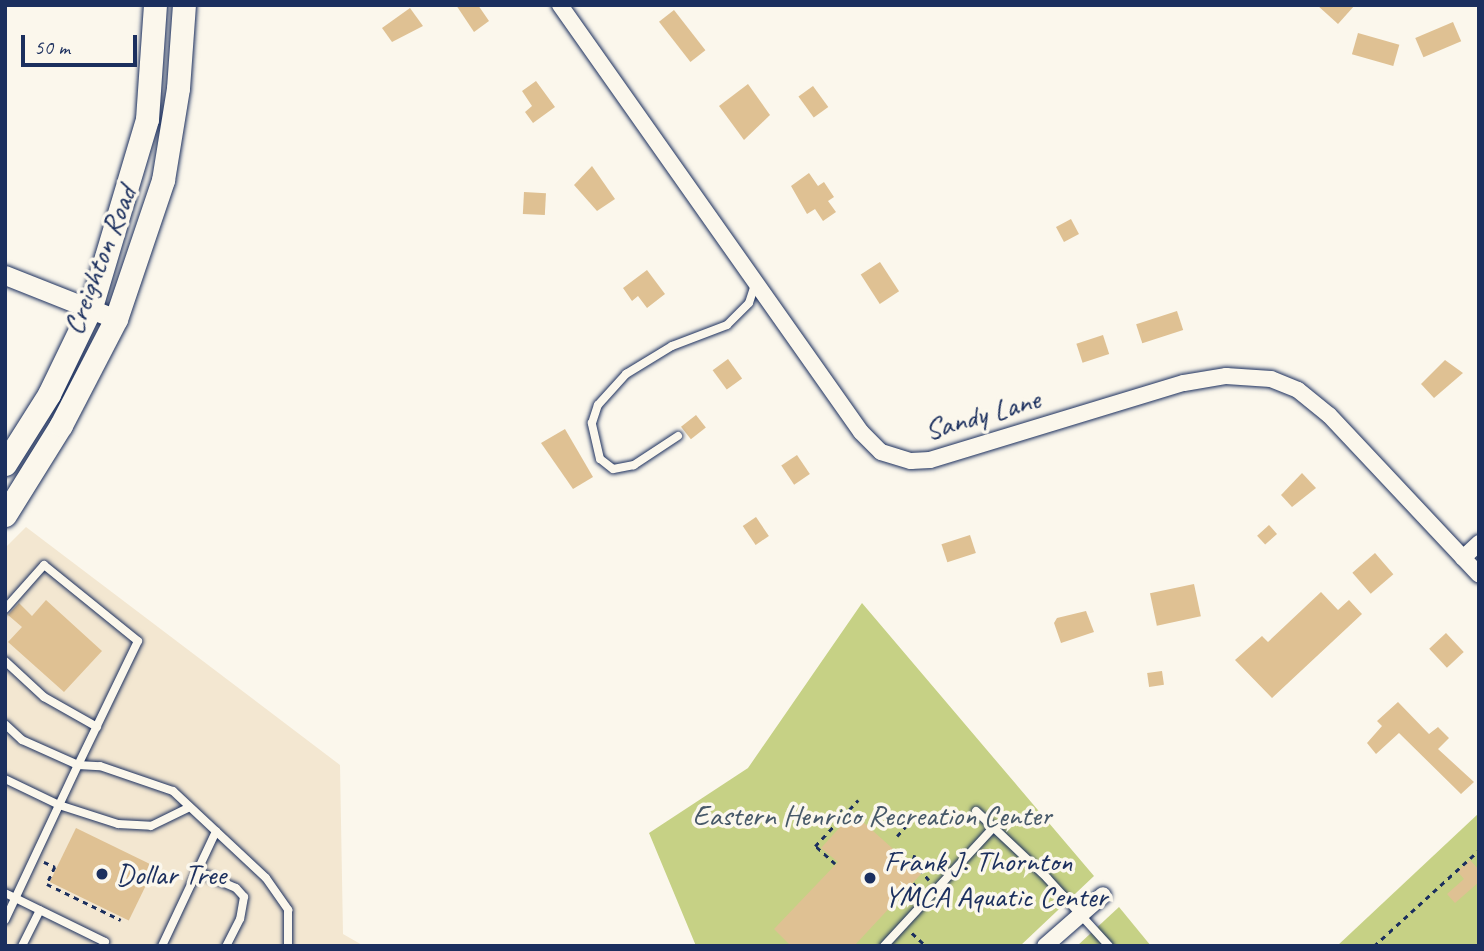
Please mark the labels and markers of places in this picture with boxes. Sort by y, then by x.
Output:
place label: Frank J. Thornton YMCA Aquatic Center [884,843,1107,914]
place label: Dollar Tree [116,856,226,892]
marker: Dollar Tree [94,866,110,882]
marker: Frank J. Thornton YMCA Aquatic Center [862,870,878,886]

